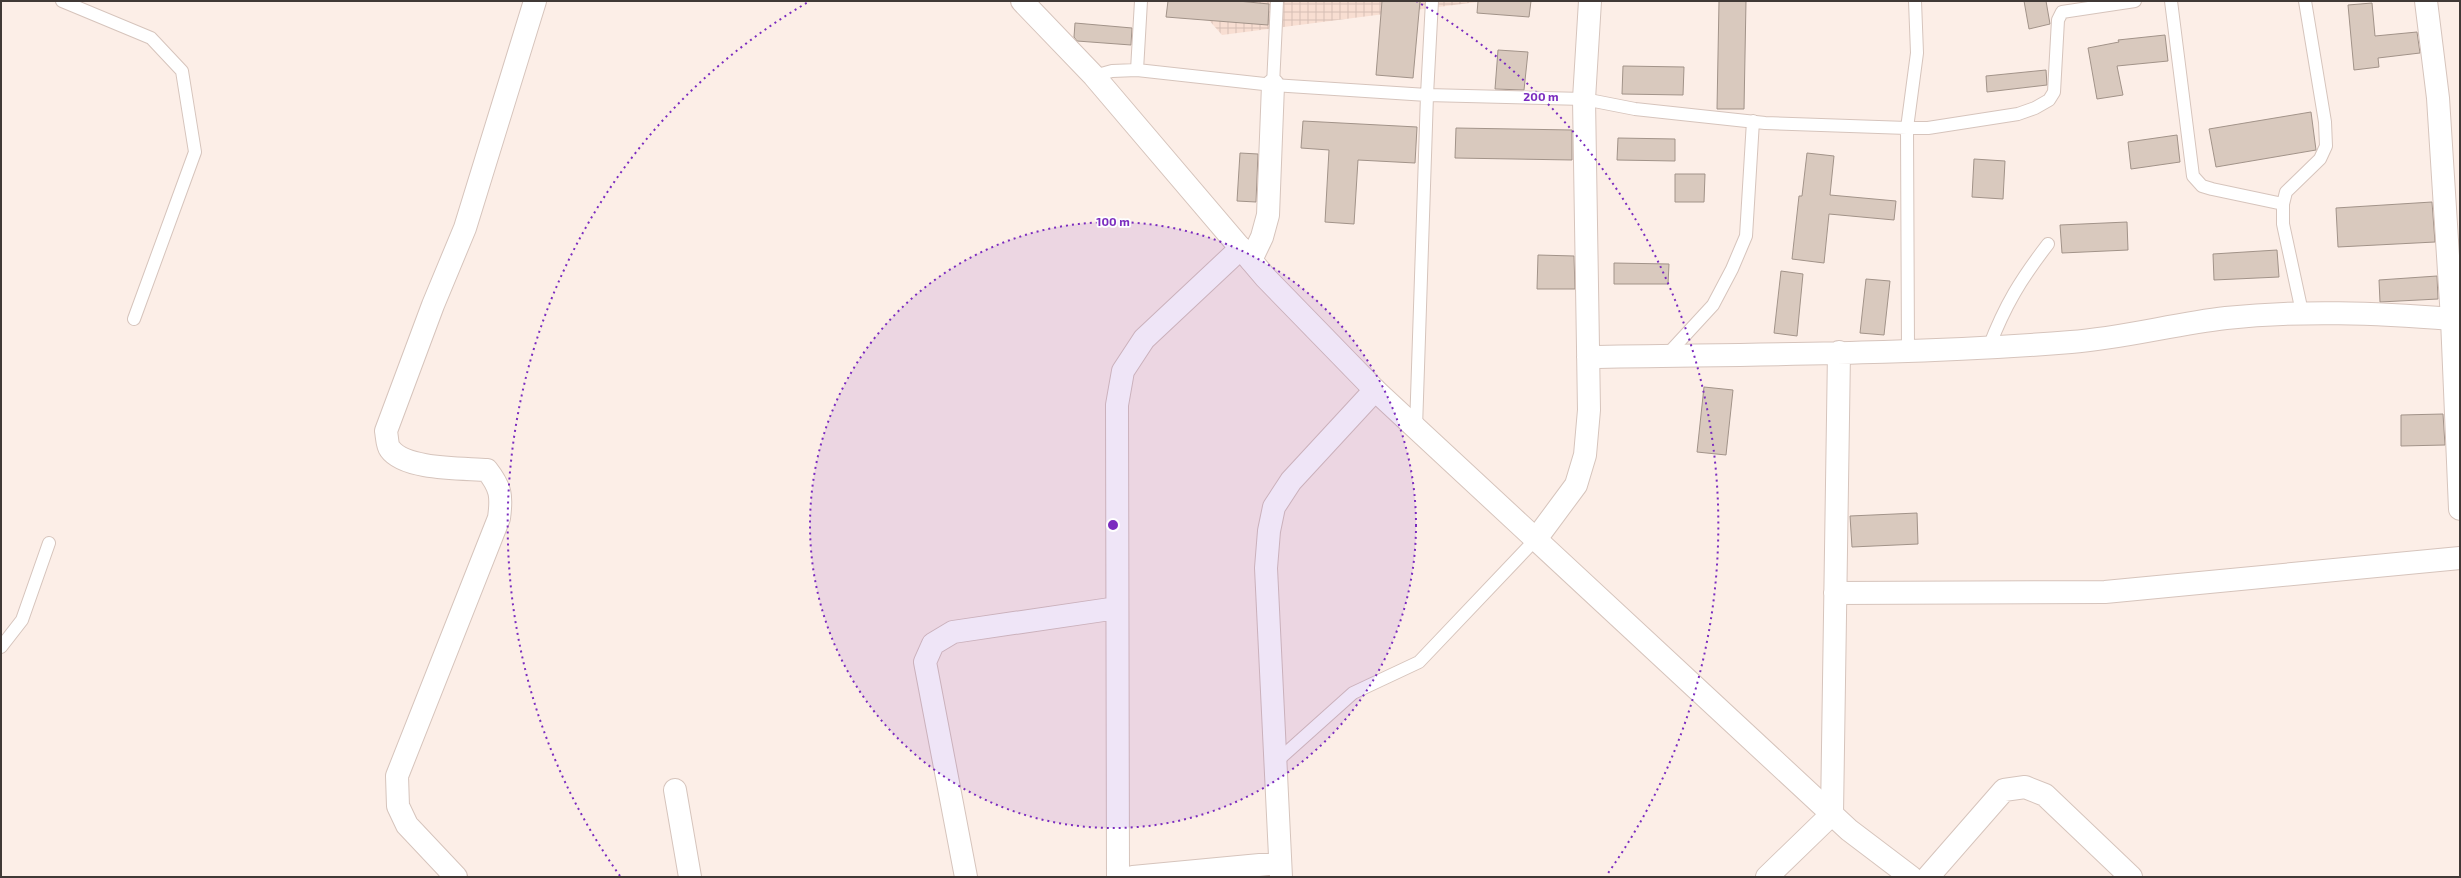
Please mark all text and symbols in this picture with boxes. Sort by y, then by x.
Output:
text: 200 m [1523,89,1559,103]
text: 100 m [1096,214,1130,228]
centre of rings [1106,518,1120,532]

